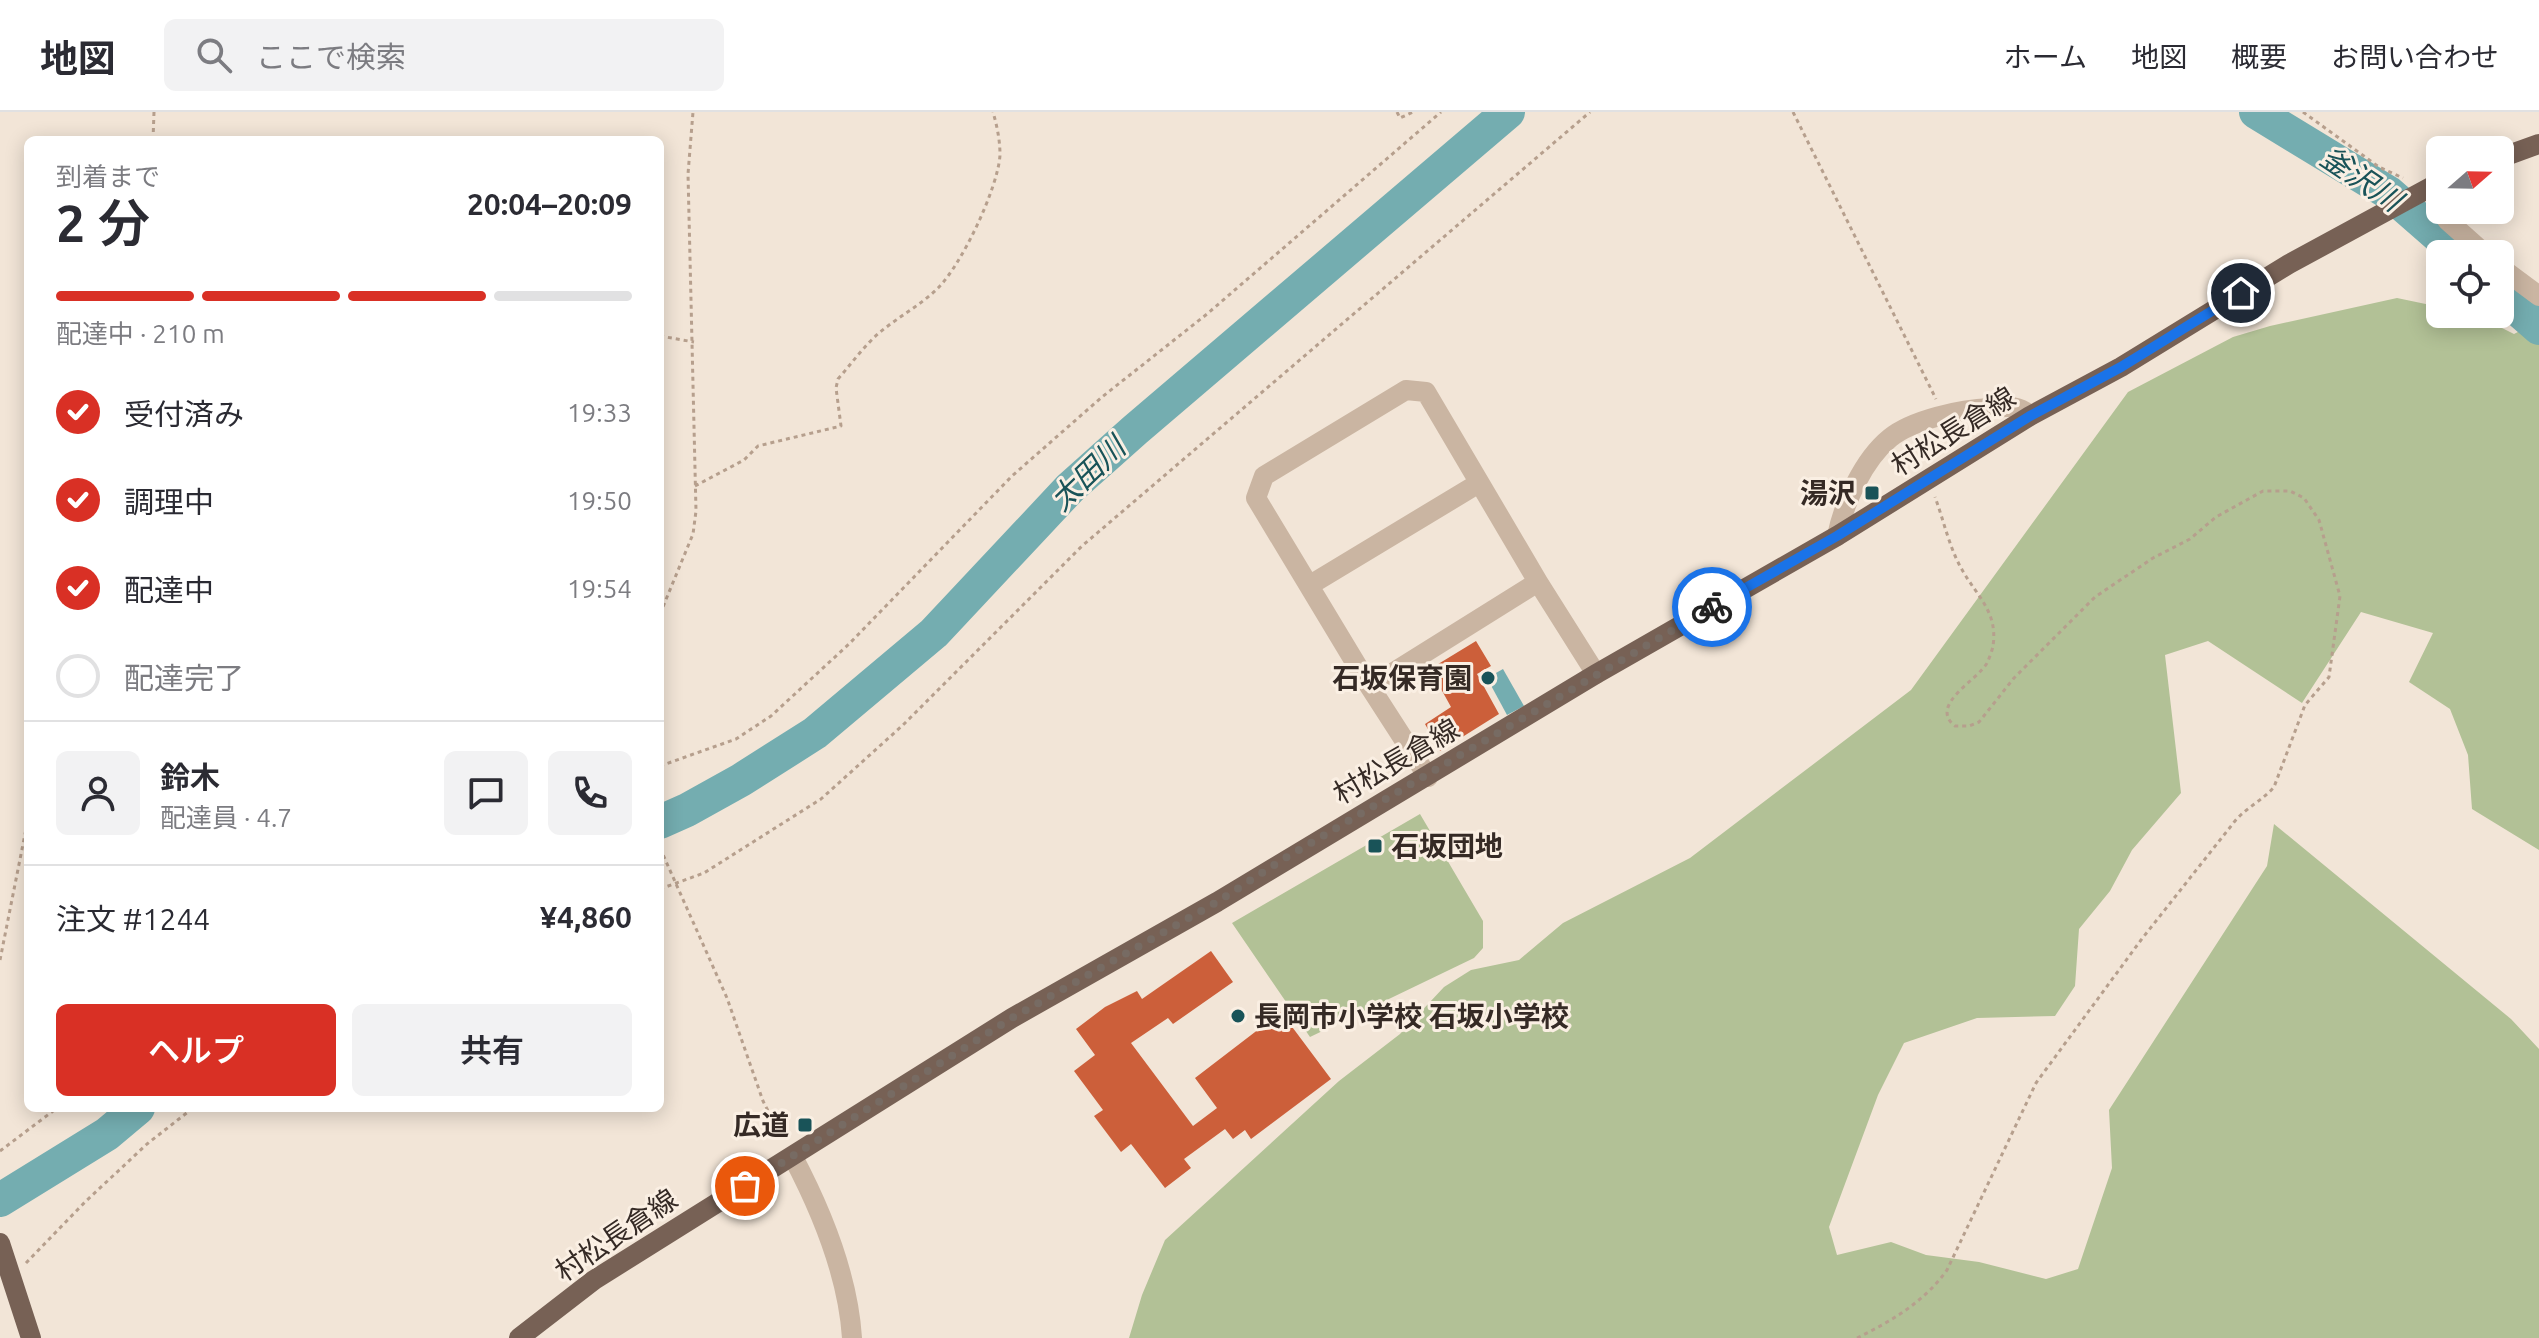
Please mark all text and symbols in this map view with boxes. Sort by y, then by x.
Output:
search box [164,19,724,91]
icon: search [192,33,236,77]
text: 地図 [40,37,116,79]
text: ここで検索 [256,40,406,74]
text: ホーム [2004,41,2087,72]
text: 地図 [2131,41,2187,72]
text: 概要 [2231,41,2287,72]
text: お問い合わせ [2331,41,2499,72]
north arrow [2426,136,2514,224]
map controls [2426,136,2514,328]
water label: 釜沢川 [2315,139,2411,219]
text: 到着まで [56,162,160,191]
text: 20:04–20:09 [467,187,632,221]
text: 2 分 [56,194,150,252]
button: locate [2426,240,2514,328]
pin [2207,259,2275,327]
icon: home [2219,271,2263,315]
text: 配達中 · 210 m [56,319,225,348]
street label: 村松長倉線 [1885,380,2020,481]
icon: check [56,390,100,434]
text: 受付済み [124,397,244,431]
text: 19:33 [567,398,632,427]
water label: 太田川 [1043,428,1134,517]
place label: 湯沢 [1800,477,1856,508]
icon: check [56,478,100,522]
marker: 湯沢 [1863,484,1881,502]
text: 調理中 [124,485,214,519]
text: 19:50 [567,486,632,515]
icon: check [56,566,100,610]
courier [1672,567,1752,647]
text: 配達中 [124,573,214,607]
text: 19:54 [567,574,632,603]
icon: bike [1690,585,1734,629]
text: 配達完了 [124,661,244,695]
place label: 石坂保育園 [1332,662,1472,693]
marker: 石坂保育園 [1479,669,1497,687]
street label: 村松長倉線 [1327,712,1464,809]
button: person [56,751,140,835]
button: chat [444,751,528,835]
button: phone [548,751,632,835]
text: 鈴木 [160,760,220,794]
text: 配達員 · 4.7 [160,803,292,832]
place label: 石坂団地 [1391,830,1503,861]
marker: 石坂団地 [1366,837,1384,855]
text: ¥4,860 [540,900,632,934]
text: 注文 #1244 [56,902,210,936]
place label: 長岡市小学校 石坂小学校 [1254,1000,1569,1031]
button: ヘルプ [56,1004,336,1096]
button: 共有 [352,1004,632,1096]
marker: 長岡市小学校 石坂小学校 [1229,1007,1247,1025]
place label: 広道 [733,1109,789,1140]
marker: 広道 [796,1116,814,1134]
pin [711,1152,779,1220]
icon: bag [723,1164,767,1208]
street label: 村松長倉線 [549,1183,682,1287]

